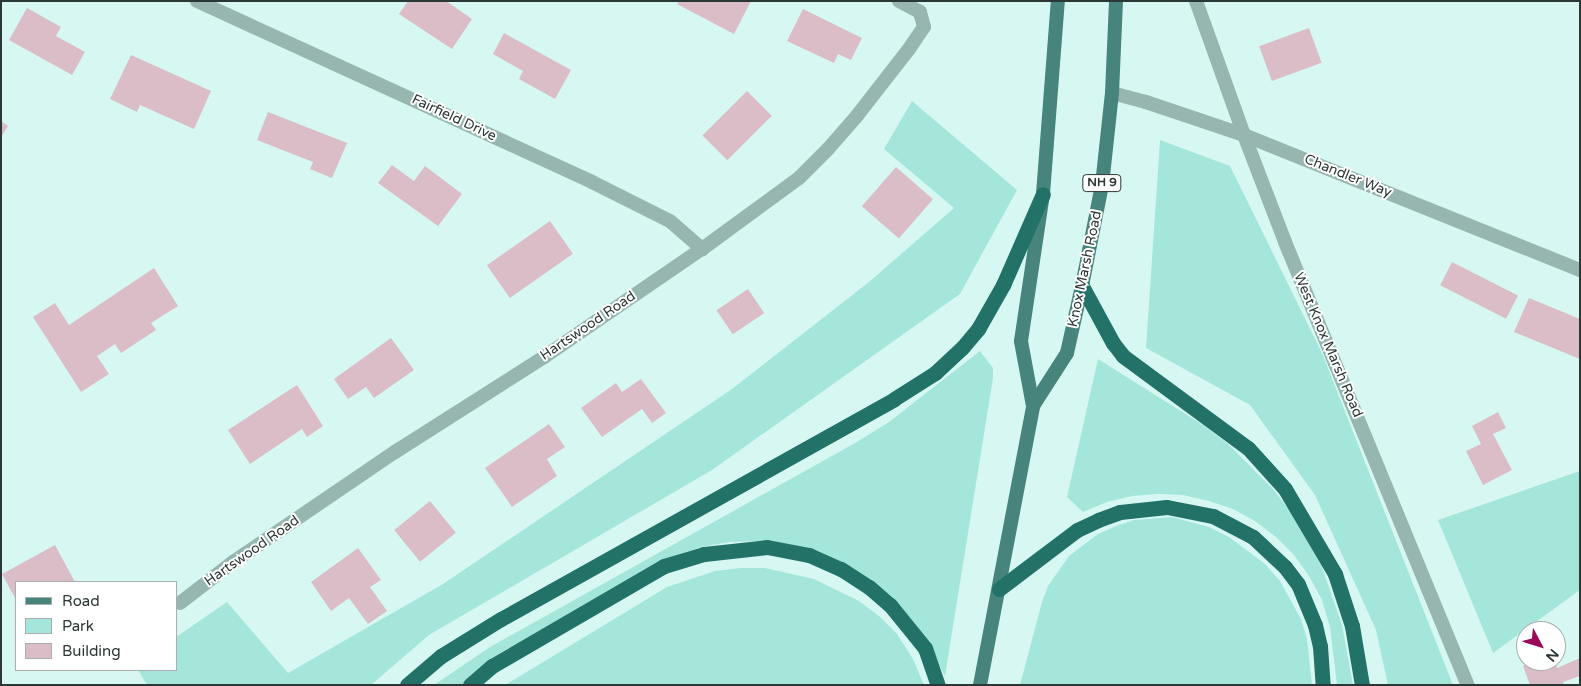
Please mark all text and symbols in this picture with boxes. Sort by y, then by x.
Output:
street label: Fairfield Drive [409,91,499,145]
street label: Chandler Way [1302,151,1394,201]
road number: NH 9 [1082,174,1122,192]
street label: Knox Marsh Road [1064,209,1106,329]
street label: West Knox Marsh Road [1290,270,1366,420]
street label: Hartswood Road [537,288,639,364]
street label: Hartswood Road [202,512,302,590]
legend [15,581,178,671]
text: Road [62,592,100,610]
text: Park [62,617,94,635]
north arrow [1516,621,1566,671]
text: Building [62,642,121,660]
text: N [1542,646,1562,665]

